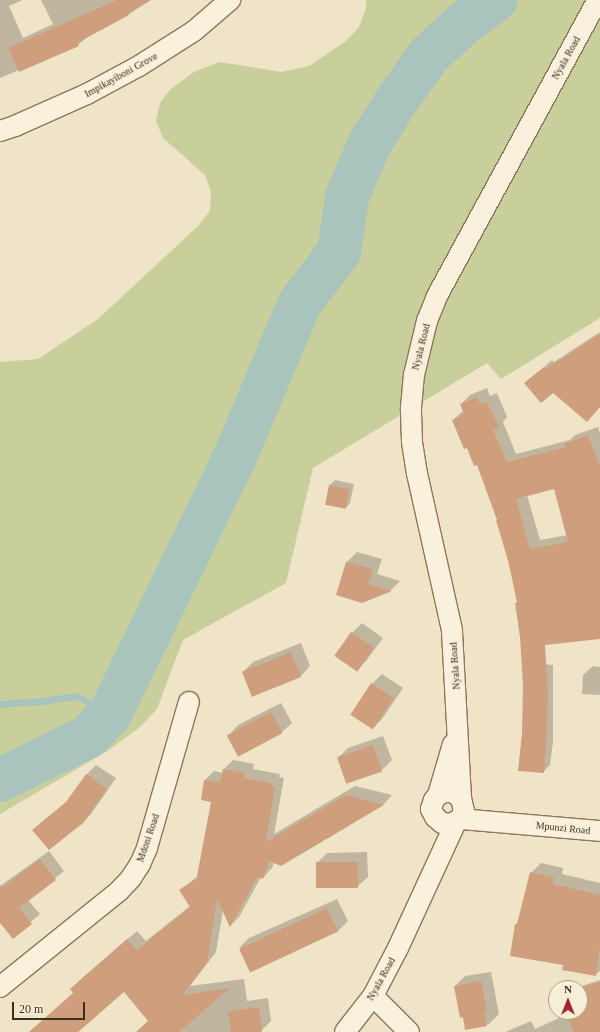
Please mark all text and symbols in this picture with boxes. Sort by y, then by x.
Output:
street label: Nyala Road [549,34,583,82]
street label: Impikayiboni Grove [83,50,159,100]
street label: Nyala Road [409,323,433,371]
street label: Nyala Road [447,642,463,690]
street label: Mdoni Road [134,812,162,864]
street label: Mpunzi Road [535,819,591,837]
street label: Nyala Road [364,955,398,1003]
north arrow [548,980,588,1020]
text: N [564,983,572,995]
scale bar [14,994,87,1020]
text: 20 m [19,1002,43,1016]

